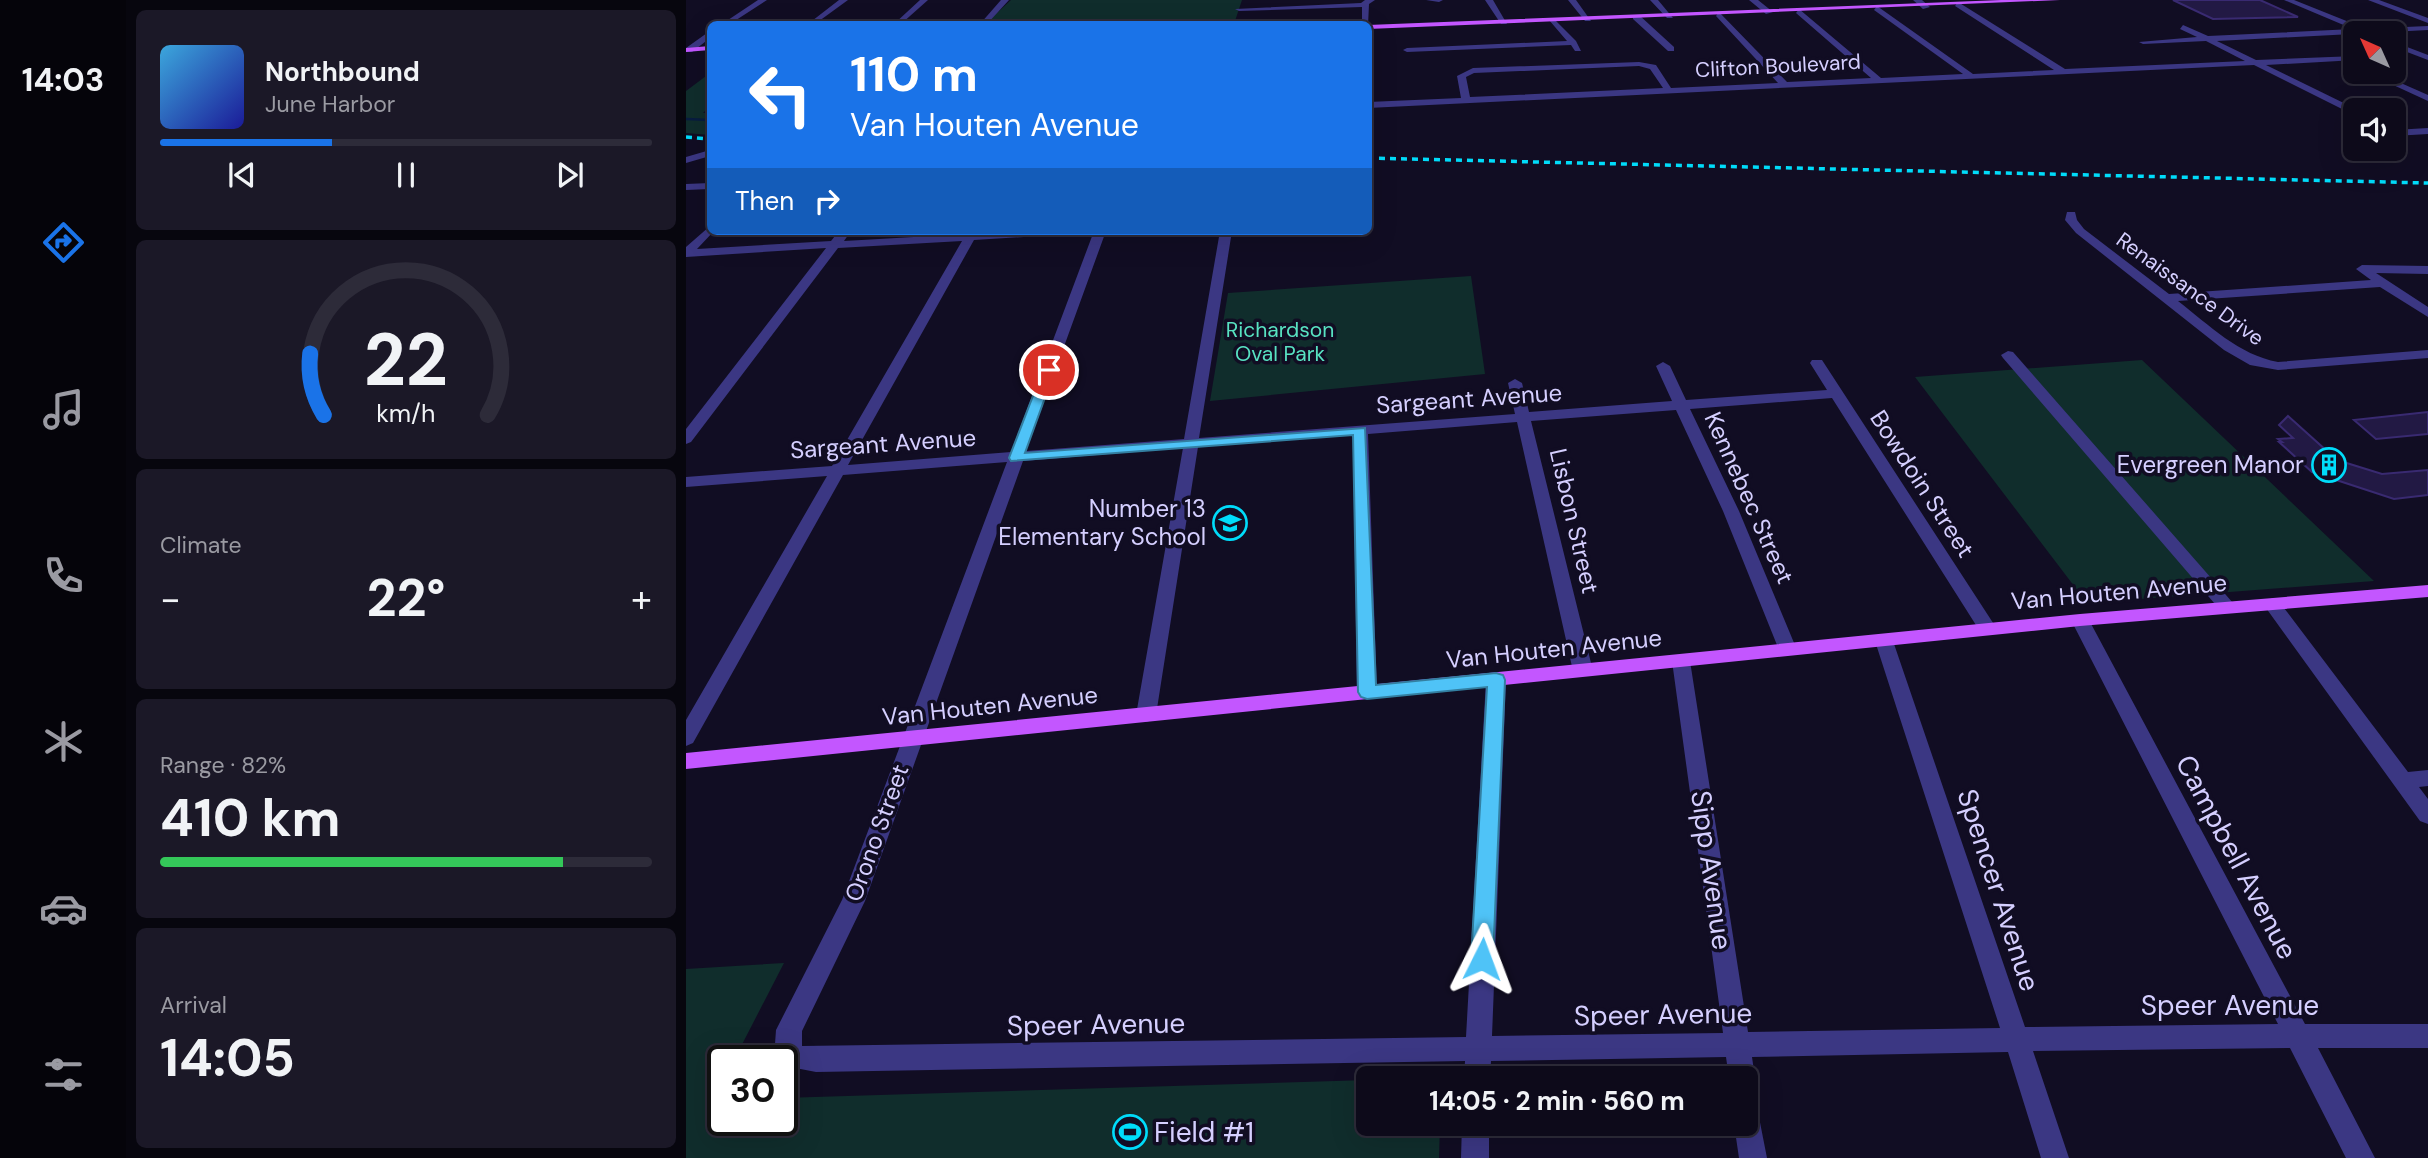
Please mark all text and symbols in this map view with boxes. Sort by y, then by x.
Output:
north arrow [2343,21,2406,84]
map controls [2343,21,2406,161]
text: 110 m [850,42,978,106]
street label: Clifton Boulevard [1694,48,1862,84]
icon: left [735,49,826,140]
text: Northbound [265,55,420,89]
text: 14:03 [22,59,104,101]
text: June Harbor [265,89,395,119]
button: sound [2343,98,2406,161]
text: Van Houten Avenue [850,104,1139,146]
icon: previous [223,156,261,194]
icon: pause [387,156,425,194]
icon: next [551,156,589,194]
icon: right [808,182,846,220]
text: Then [735,184,794,218]
icon: directions [39,218,88,267]
street label: Renaissance Drive [2111,226,2270,352]
text: 22 [364,314,448,409]
park label: Richardson Oval Park [1226,316,1334,368]
pin [1019,340,1079,400]
icon: arrive [1030,351,1068,389]
street label: Sargeant Avenue [1375,377,1563,420]
icon: music [39,385,88,434]
text: km/h [376,397,436,430]
street label: Bowdoin Street [1863,404,1982,563]
street label: Kennebec Street [1698,407,1801,589]
street label: Sargeant Avenue [789,422,977,465]
street label: Lisbon Street [1543,445,1606,596]
building icon: Evergreen Manor [2310,446,2348,484]
place label: Evergreen Manor [2117,449,2304,480]
place label: Number 13 Elementary School [998,493,1206,552]
school or university icon: Number 13 Elementary School [1211,504,1249,542]
text: Climate [160,530,242,560]
icon: phone [39,551,88,600]
text: 22° [367,564,445,632]
street label: Van Houten Avenue [2010,567,2228,616]
text: − [160,574,181,624]
text: + [631,574,652,624]
street label: Van Houten Avenue [1445,622,1663,675]
street label: Van Houten Avenue [881,679,1099,732]
icon: climate [39,717,88,766]
street label: Campbell Avenue [2167,749,2306,966]
text: Range · 82% [160,750,286,780]
street label: Orono Street [837,760,916,906]
text: 410 km [160,784,341,852]
street label: Spencer Avenue [1948,784,2049,996]
street label: Sipp Avenue [1682,788,1741,952]
icon: car [39,884,88,933]
position arrow [1445,922,1519,996]
street label: Speer Avenue [2141,987,2319,1024]
text: Arrival [160,990,227,1020]
street label: Speer Avenue [1573,994,1753,1035]
street label: Speer Avenue [1006,1004,1186,1045]
text: 14:05 [160,1024,295,1092]
speed limit sign: 30 [707,1045,798,1136]
icon: filters [39,1050,88,1099]
text: 14:05 · 2 min · 560 m [1429,1084,1685,1118]
sports icon: Field #1 [1111,1113,1149,1151]
place label: Field #1 [1154,1114,1254,1151]

